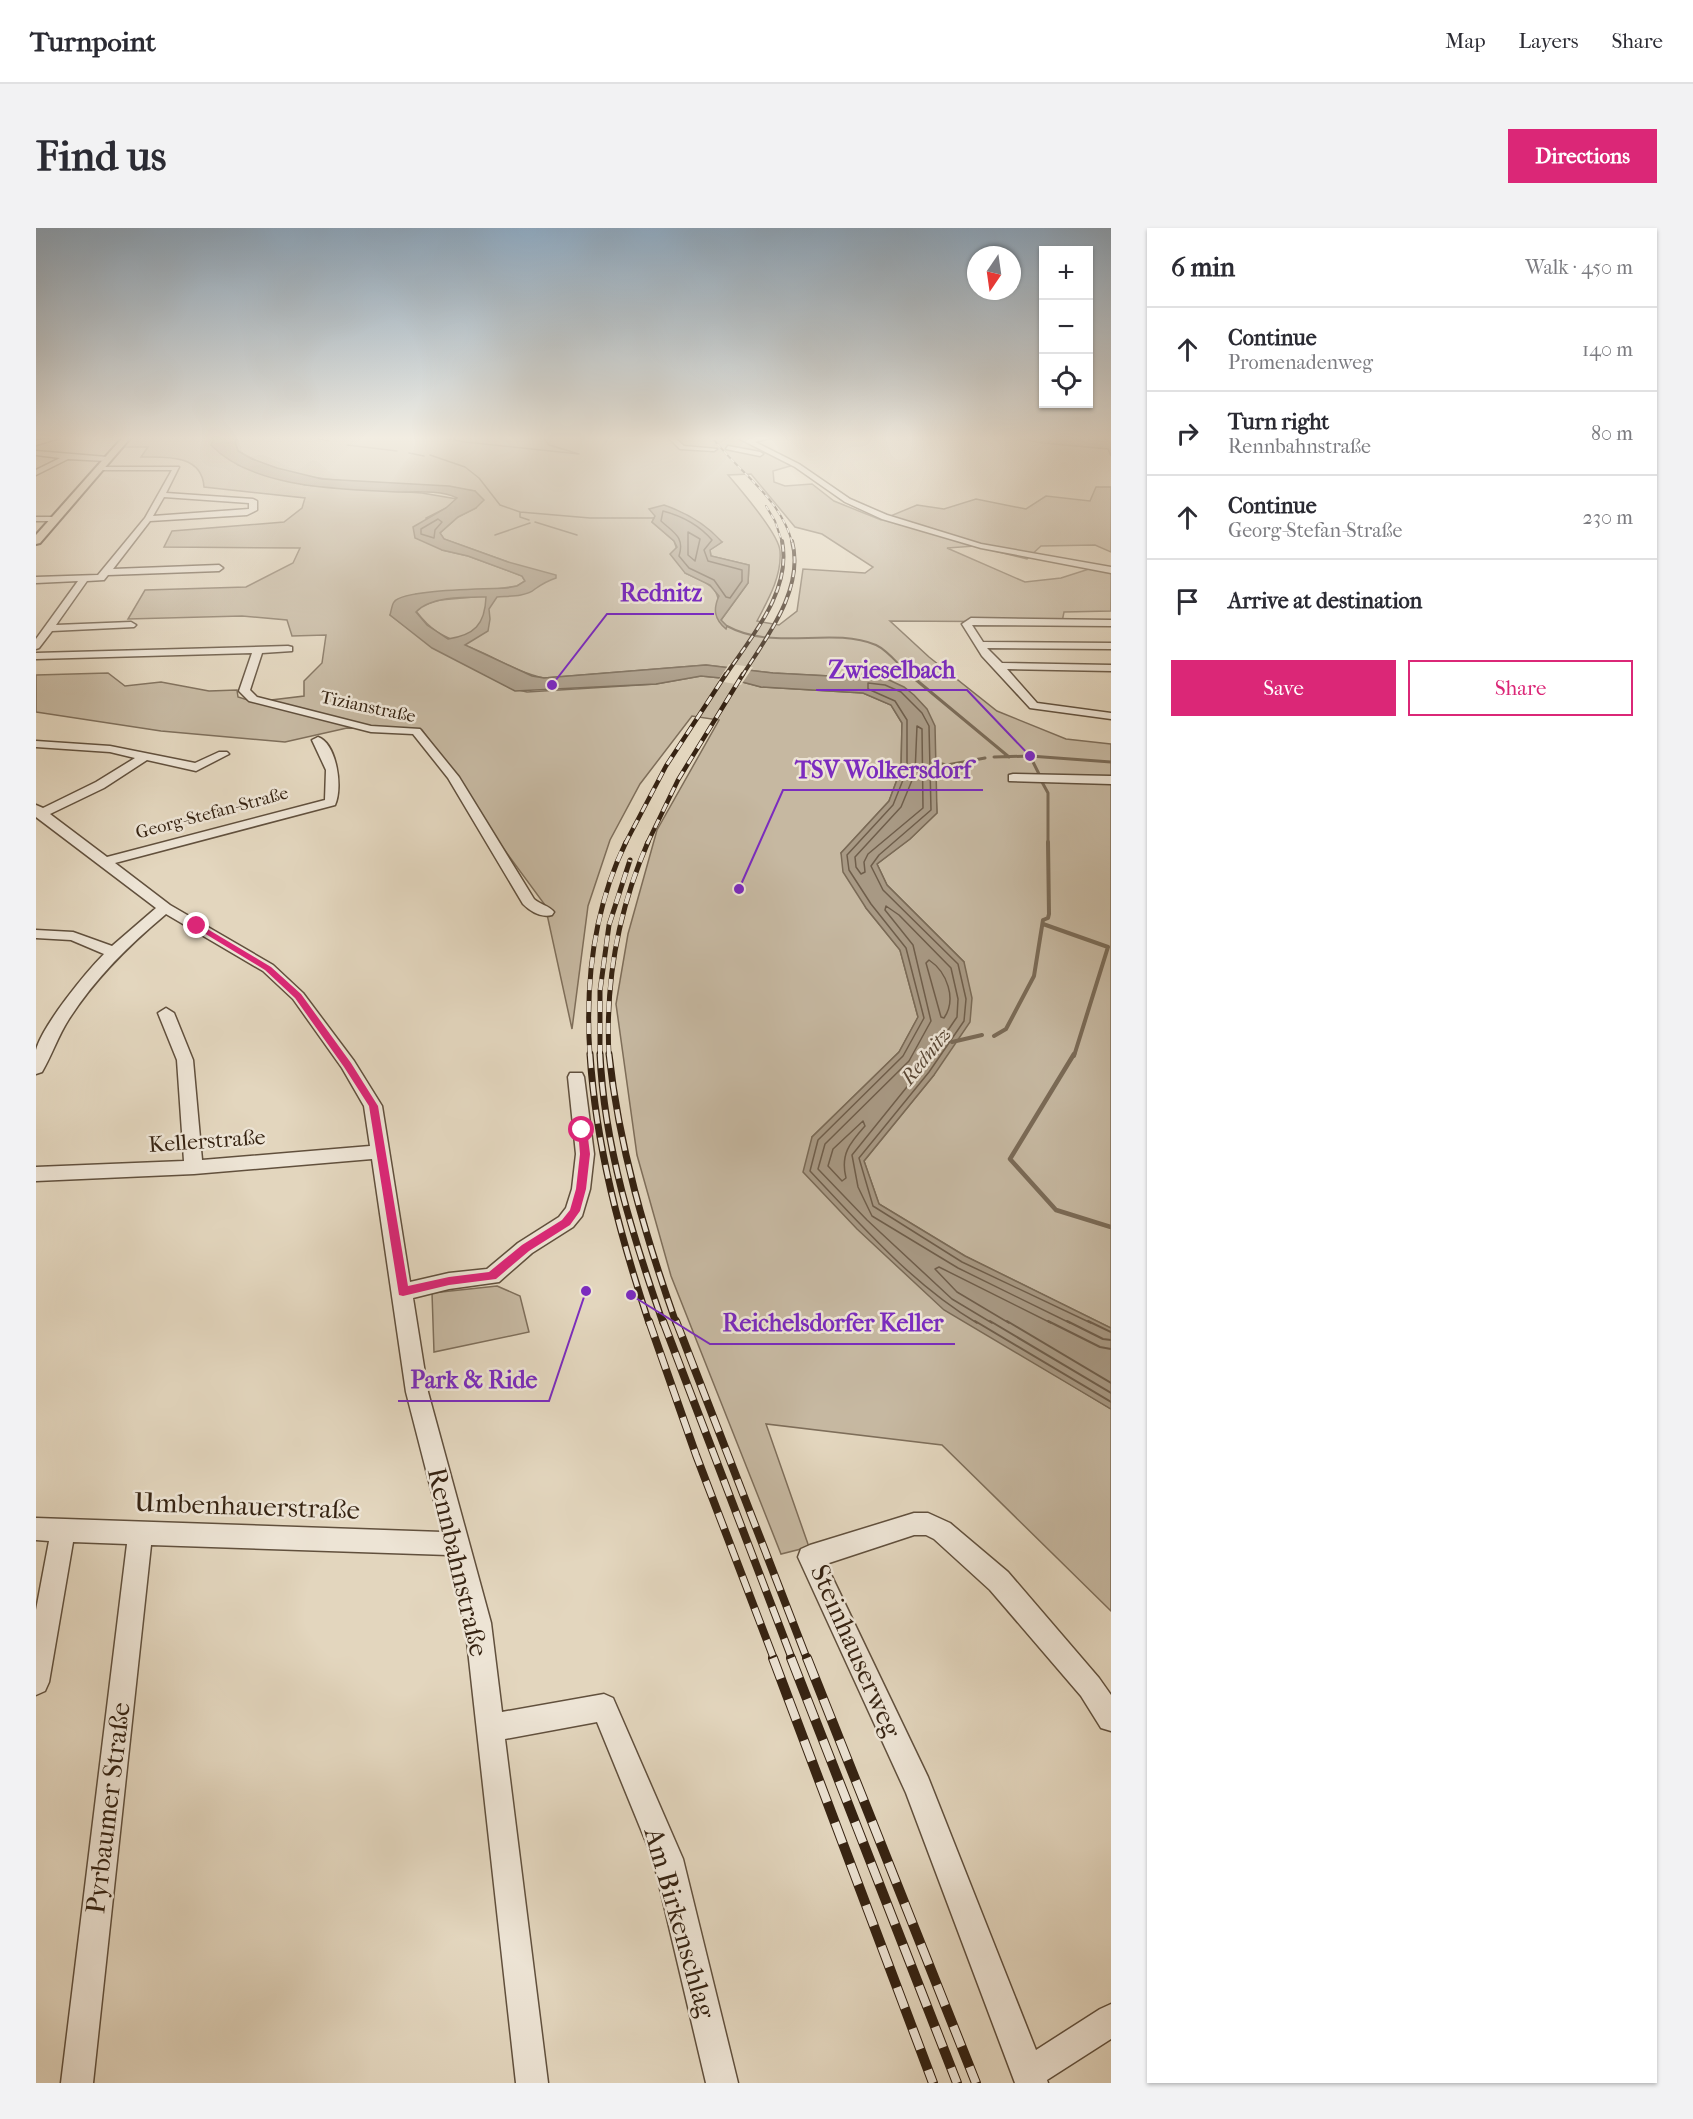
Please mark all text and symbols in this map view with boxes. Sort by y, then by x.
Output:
text: Turnpoint [30,25,156,58]
text: Map [1445,29,1486,53]
text: Layers [1519,29,1578,53]
text: Share [1611,29,1663,53]
button: Directions [1508,129,1657,183]
text: Find us [36,132,166,181]
north arrow [967,246,1021,300]
map controls [1039,246,1093,408]
button: + [1039,246,1093,300]
text: 6 min [1171,252,1235,283]
text: Walk · 450 m [1525,256,1633,279]
button: − [1039,300,1093,354]
text: Continue [1228,325,1317,351]
icon: ahead [1171,333,1204,366]
text: 140 m [1582,338,1633,361]
text: Promenadenweg [1228,351,1373,374]
button: locate [1039,354,1093,408]
text: Turn right [1228,409,1329,435]
icon: right [1171,417,1204,450]
text: 80 m [1591,422,1633,445]
text: Rennbahnstraße [1228,435,1371,458]
text: Continue [1228,493,1317,519]
icon: ahead [1171,501,1204,534]
text: 230 m [1583,506,1633,529]
text: Georg-Stefan-Straße [1228,519,1402,542]
callout: Rednitz [607,572,714,614]
text: Rednitz [620,579,702,607]
icon: arrive [1171,585,1204,618]
text: Arrive at destination [1228,588,1422,614]
callout: Zwieselbach [816,648,967,690]
text: Zwieselbach [828,656,956,684]
button: Save [1171,660,1396,716]
button: Share [1408,660,1633,716]
street label: Tizianstraße [318,687,418,727]
callout: TSV Wolkersdorf [783,748,983,790]
text: TSV Wolkersdorf [794,756,976,784]
street label: Georg-Stefan-Straße [133,783,291,843]
route end [183,912,209,938]
water label: Rednitz [895,1023,956,1091]
route start [568,1116,594,1142]
street label: Kellerstraße [148,1124,266,1158]
callout: Reichelsdorfer Keller [710,1302,955,1344]
text: Reichelsdorfer Keller [722,1309,944,1337]
callout: Park & Ride [398,1359,549,1401]
text: Park & Ride [411,1366,538,1394]
street label: Rennbahnstraße [421,1464,495,1660]
street label: Umbenhauerstraße [134,1486,360,1526]
street label: Steinhauserweg [804,1560,909,1743]
street label: Pyrbaumer Straße [79,1701,137,1915]
street label: Am Birkenschlag [637,1823,723,2022]

